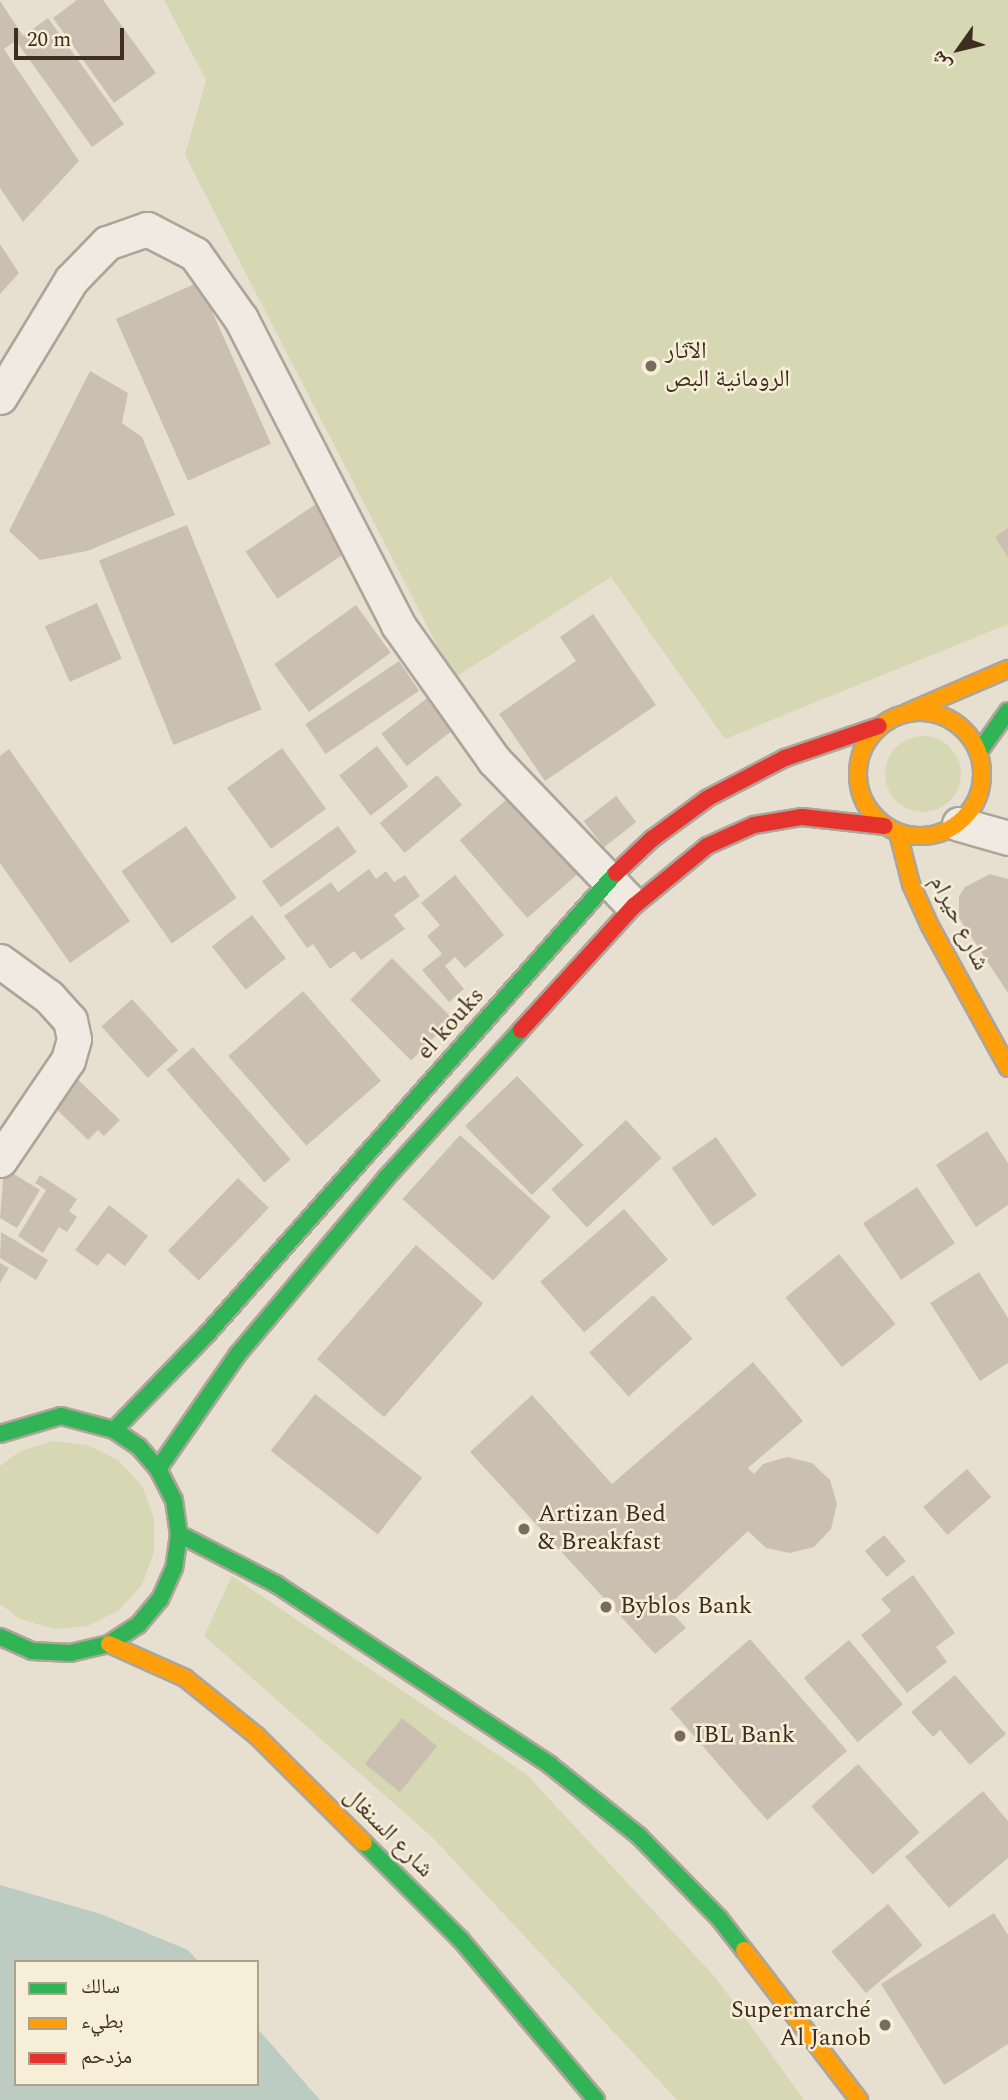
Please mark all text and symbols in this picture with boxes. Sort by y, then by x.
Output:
scale bar [18,14,128,58]
north arrow [924,14,994,84]
text: 20 m [27,24,71,56]
text: ش [924,45,959,77]
place label: الآثار الرومانية البص [665,338,790,394]
marker: الآثار الرومانية البص [643,358,659,374]
street label: شارع حيرام [923,871,995,975]
street label: el kouks [411,982,491,1066]
place label: Artizan Bed & Breakfast [538,1501,666,1557]
marker: Artizan Bed & Breakfast [516,1521,532,1537]
place label: Byblos Bank [620,1593,752,1621]
marker: Byblos Bank [598,1599,614,1615]
place label: IBL Bank [694,1722,795,1750]
marker: IBL Bank [672,1728,688,1744]
street label: شارع السنغال [337,1782,439,1884]
legend [14,1960,259,2086]
text: سالك [81,1971,120,2003]
place label: Supermarché Al Janob [731,1997,871,2053]
text: بطيء [81,2006,124,2038]
marker: Supermarché Al Janob [877,2017,893,2033]
text: مزدحم [81,2041,132,2073]

